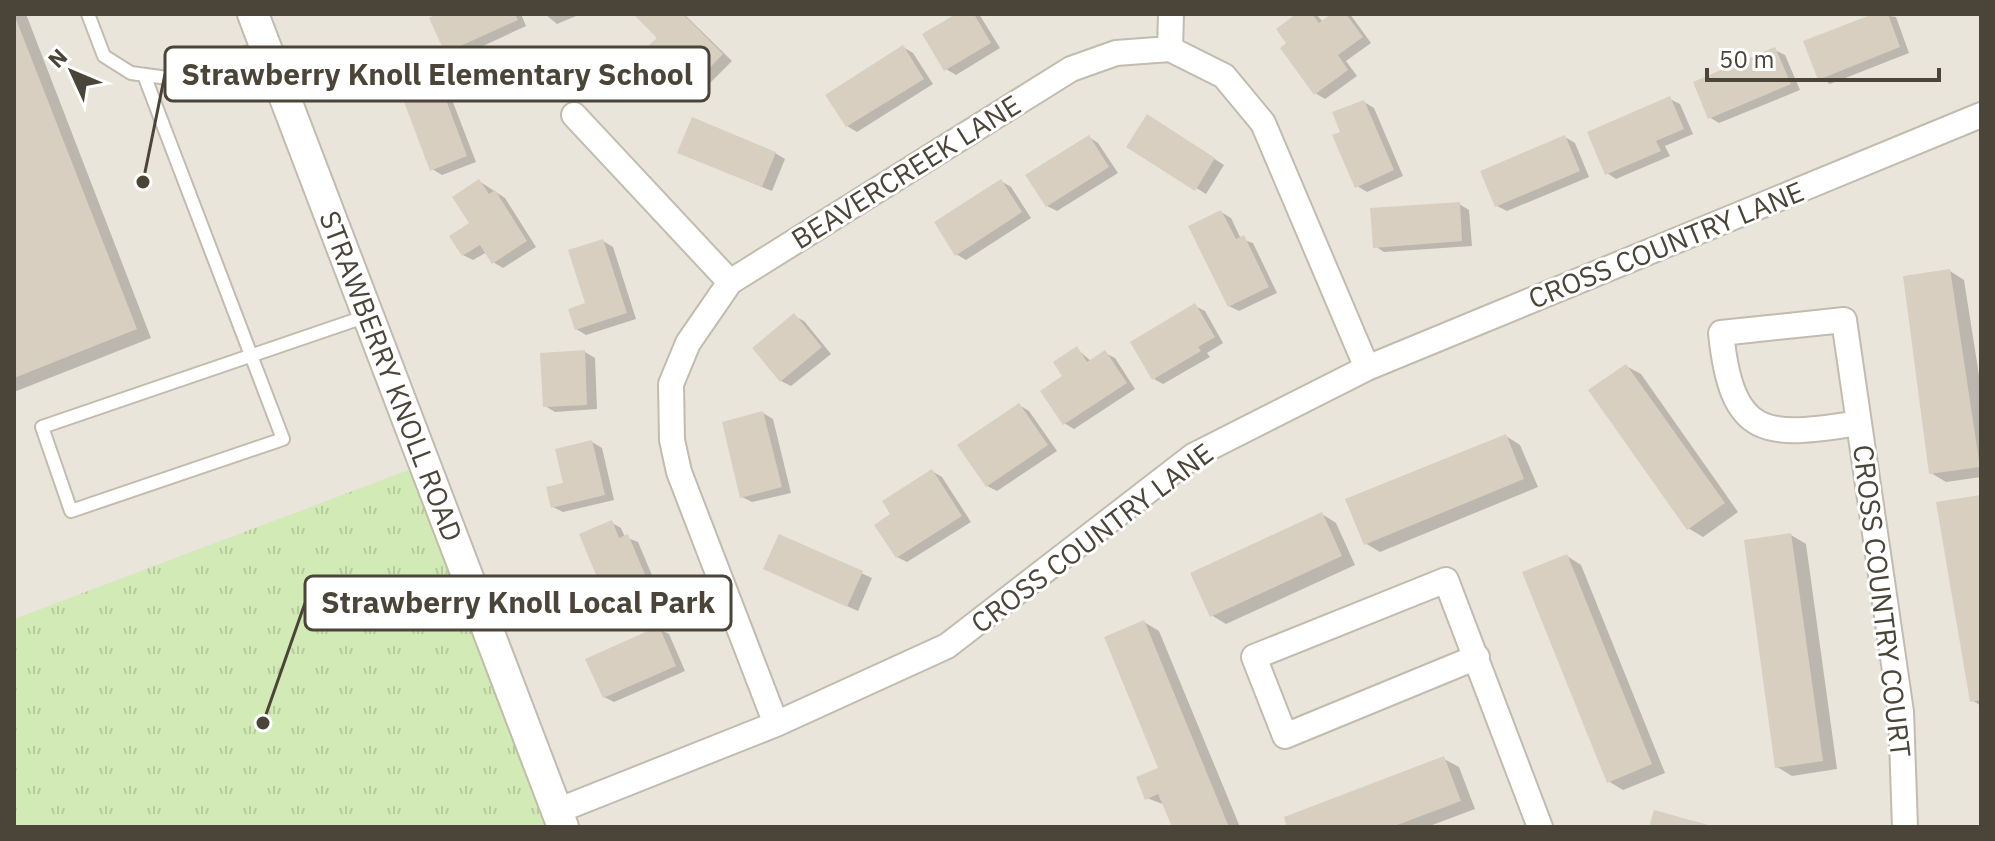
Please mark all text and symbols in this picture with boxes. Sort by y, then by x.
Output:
north arrow [32,32,112,112]
scale bar [1707,32,1939,82]
text: N [41,42,73,74]
text: 50 m [1719,43,1774,75]
callout: Strawberry Knoll Elementary School [165,47,709,101]
text: Strawberry Knoll Elementary School [181,54,693,93]
street label: BEAVERCREEK LANE [784,86,1027,257]
street label: CROSS COUNTRY LANE [1523,172,1809,317]
street label: STRAWBERRY KNOLL ROAD [311,205,472,546]
street label: CROSS COUNTRY LANE [963,434,1220,641]
street label: CROSS COUNTRY COURT [1845,443,1920,759]
callout: Strawberry Knoll Local Park [305,576,731,630]
text: Strawberry Knoll Local Park [321,582,716,621]

